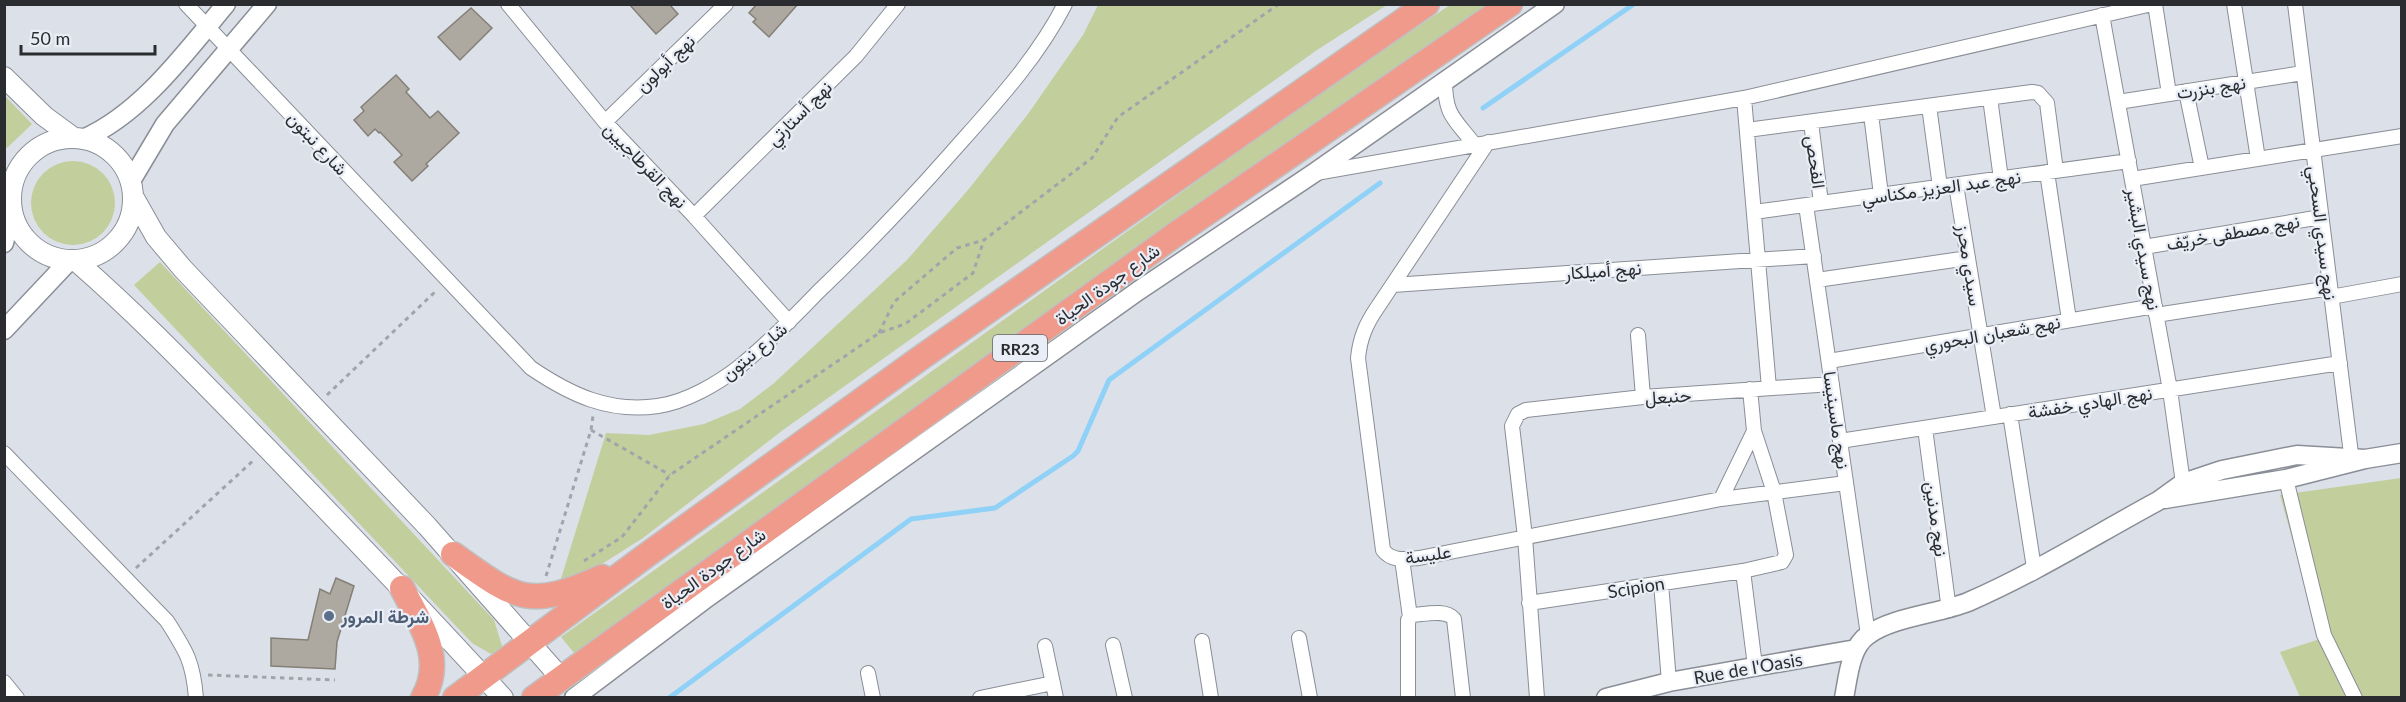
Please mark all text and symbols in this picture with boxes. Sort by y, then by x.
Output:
scale bar [21,18,154,56]
text: 50 m [30,27,70,49]
street label: نهج أبولون [631,29,701,98]
street label: نهج بنزرت [2175,71,2247,105]
street label: نهج أستارتي [762,76,840,154]
street label: شارع نبتون [282,107,353,181]
street label: نهج القرطاجيين [598,118,692,214]
street label: الفحص [1800,134,1831,190]
street label: نهج عبد العزيز مكناسي [1860,165,2023,214]
street label: نهج سيدي السحبي [2299,165,2342,302]
street label: نهج سيدي البشير [2117,185,2166,313]
street label: نهج مصطفى خريّف [2165,209,2302,257]
street label: سيدي محرز [1948,222,1987,308]
street label: شارع جودة الحياة [1050,239,1165,331]
street label: نهج أميلكار [1563,256,1642,286]
street label: نهج شعبان البحوري [1922,310,2063,361]
street label: شارع نبتون [717,317,793,386]
road number: RR23 [993,335,1047,361]
street label: نهج ماسينيسا [1817,370,1855,471]
street label: نهج الهادي خفشة [2026,381,2155,428]
street label: حنبعل [1644,383,1692,410]
street label: نهج مدنين [1919,480,1953,558]
street label: شارع جودة الحياة [656,523,771,615]
street label: عليسة [1404,540,1452,568]
street label: Scipion [1606,572,1666,602]
place label: شرطة المرور [340,605,429,628]
marker: شرطة المرور [322,609,336,623]
street label: Rue de l'Oasis [1692,648,1804,688]

